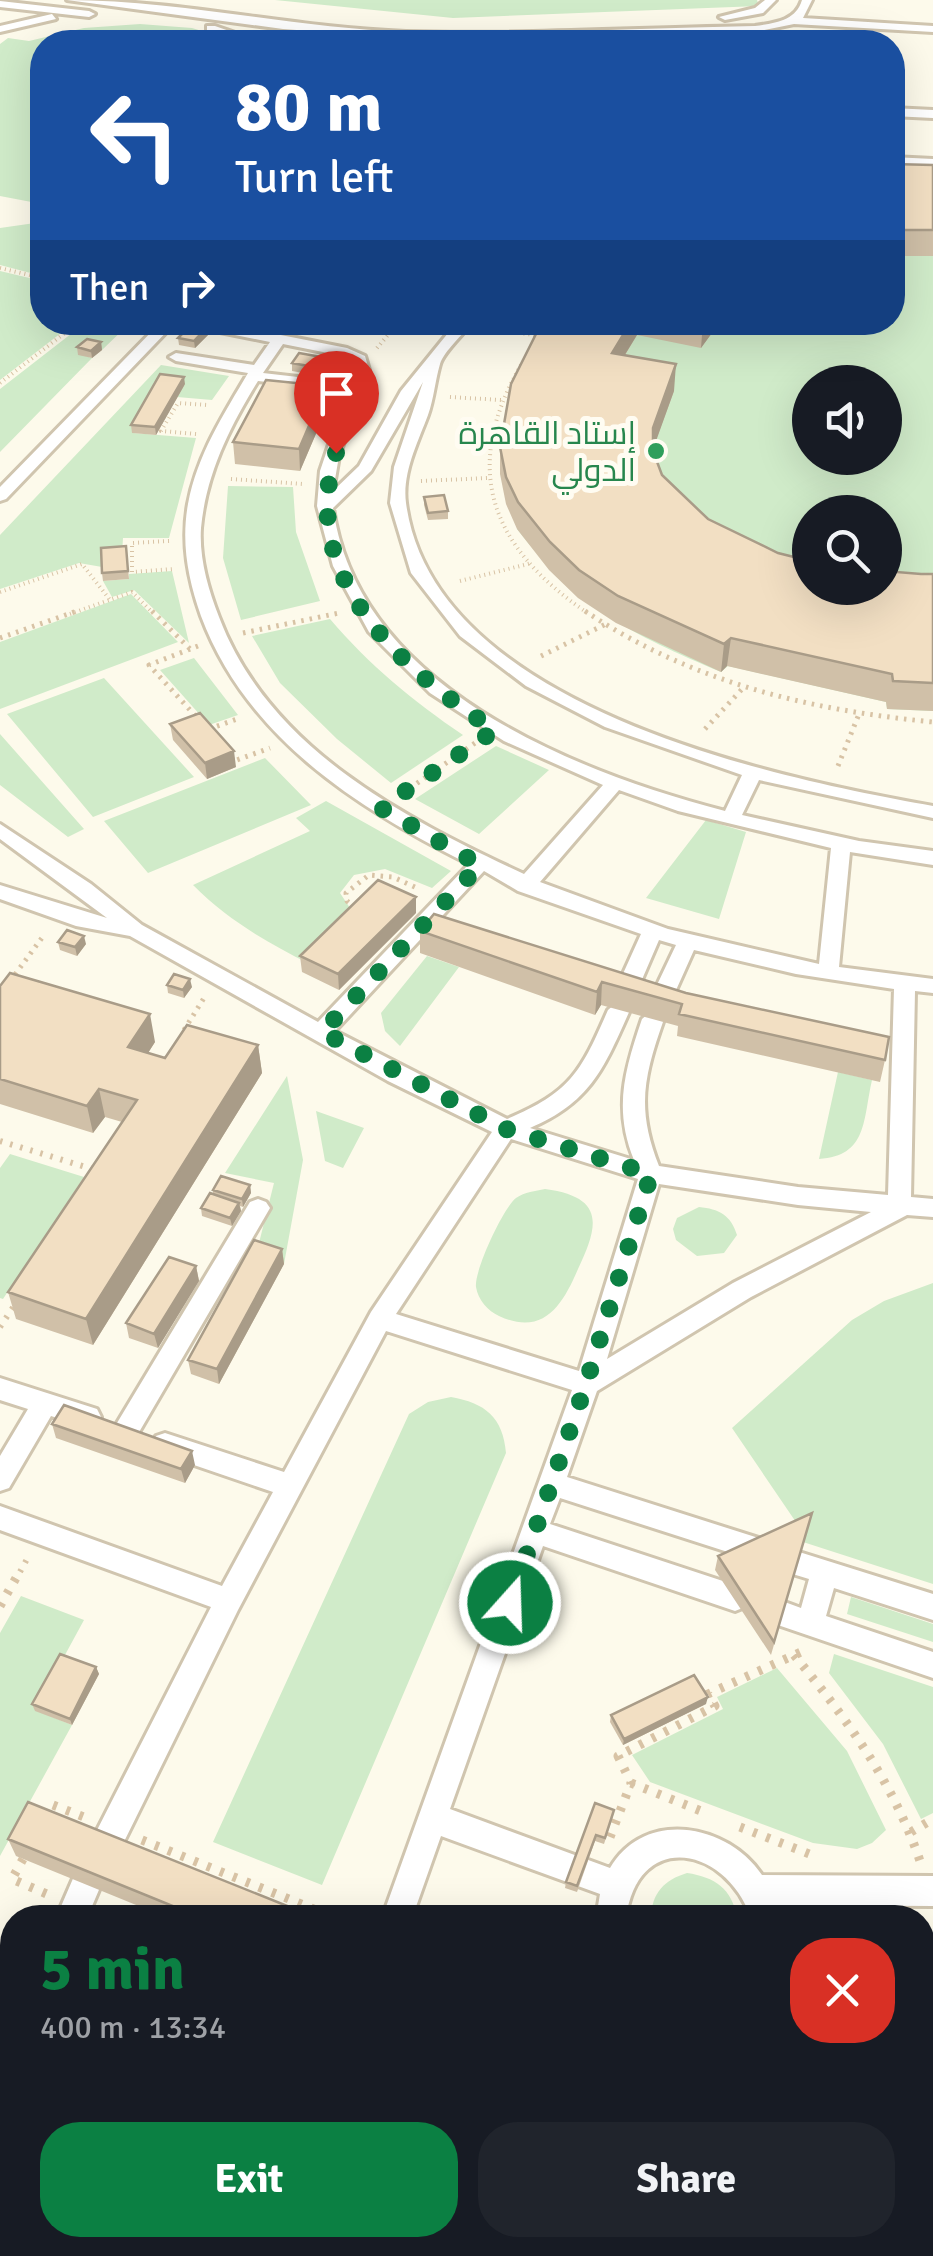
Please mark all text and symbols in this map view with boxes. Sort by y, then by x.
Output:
text: 80 m [235,64,383,150]
icon: left [70,70,200,200]
text: Turn left [235,150,394,205]
icon: right [169,260,224,315]
text: Then [70,264,149,311]
pin [294,351,379,454]
map controls [792,365,902,605]
button: sound [792,365,902,475]
icon: arrive [309,366,364,421]
place label: إستاد القاهرة الدولي [459,414,636,495]
marker: إستاد القاهرة الدولي [645,440,667,462]
button: search [792,495,902,605]
position arrow [458,1551,562,1655]
text: 5 min [40,1933,185,2007]
button: close [790,1938,895,2043]
text: 400 m · 13:34 [40,2008,226,2047]
button: Exit [40,2122,458,2237]
button: Share [478,2122,895,2237]

